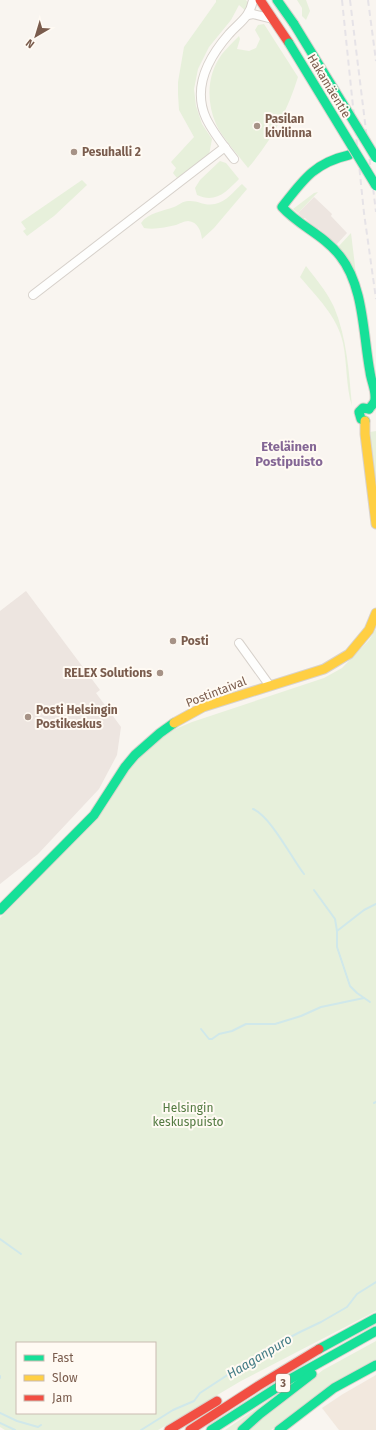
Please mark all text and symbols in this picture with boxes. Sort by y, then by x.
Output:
north arrow [16,16,56,56]
text: N [23,36,37,51]
street label: Hakamäentie [305,52,353,120]
place label: Pasilan kivilinna [265,112,312,140]
marker: Pasilan kivilinna [252,121,262,131]
place label: Pesuhalli 2 [82,145,141,159]
marker: Pesuhalli 2 [69,147,79,157]
district label: Eteläinen Postipuisto [255,439,323,469]
place label: Posti [181,634,209,648]
marker: Posti [168,636,178,646]
place label: RELEX Solutions [64,666,152,680]
marker: RELEX Solutions [155,668,165,678]
street label: Postintaival [184,674,249,710]
place label: Posti Helsingin Postikeskus [36,703,118,731]
marker: Posti Helsingin Postikeskus [23,712,33,722]
park label: Helsingin keskuspuisto [152,1101,224,1129]
water label: Haaganpuro [224,1331,294,1382]
legend [16,1342,156,1414]
text: Fast [52,1351,74,1365]
text: Slow [52,1371,78,1385]
road number: 3 [276,1374,290,1392]
text: Jam [52,1391,72,1405]

